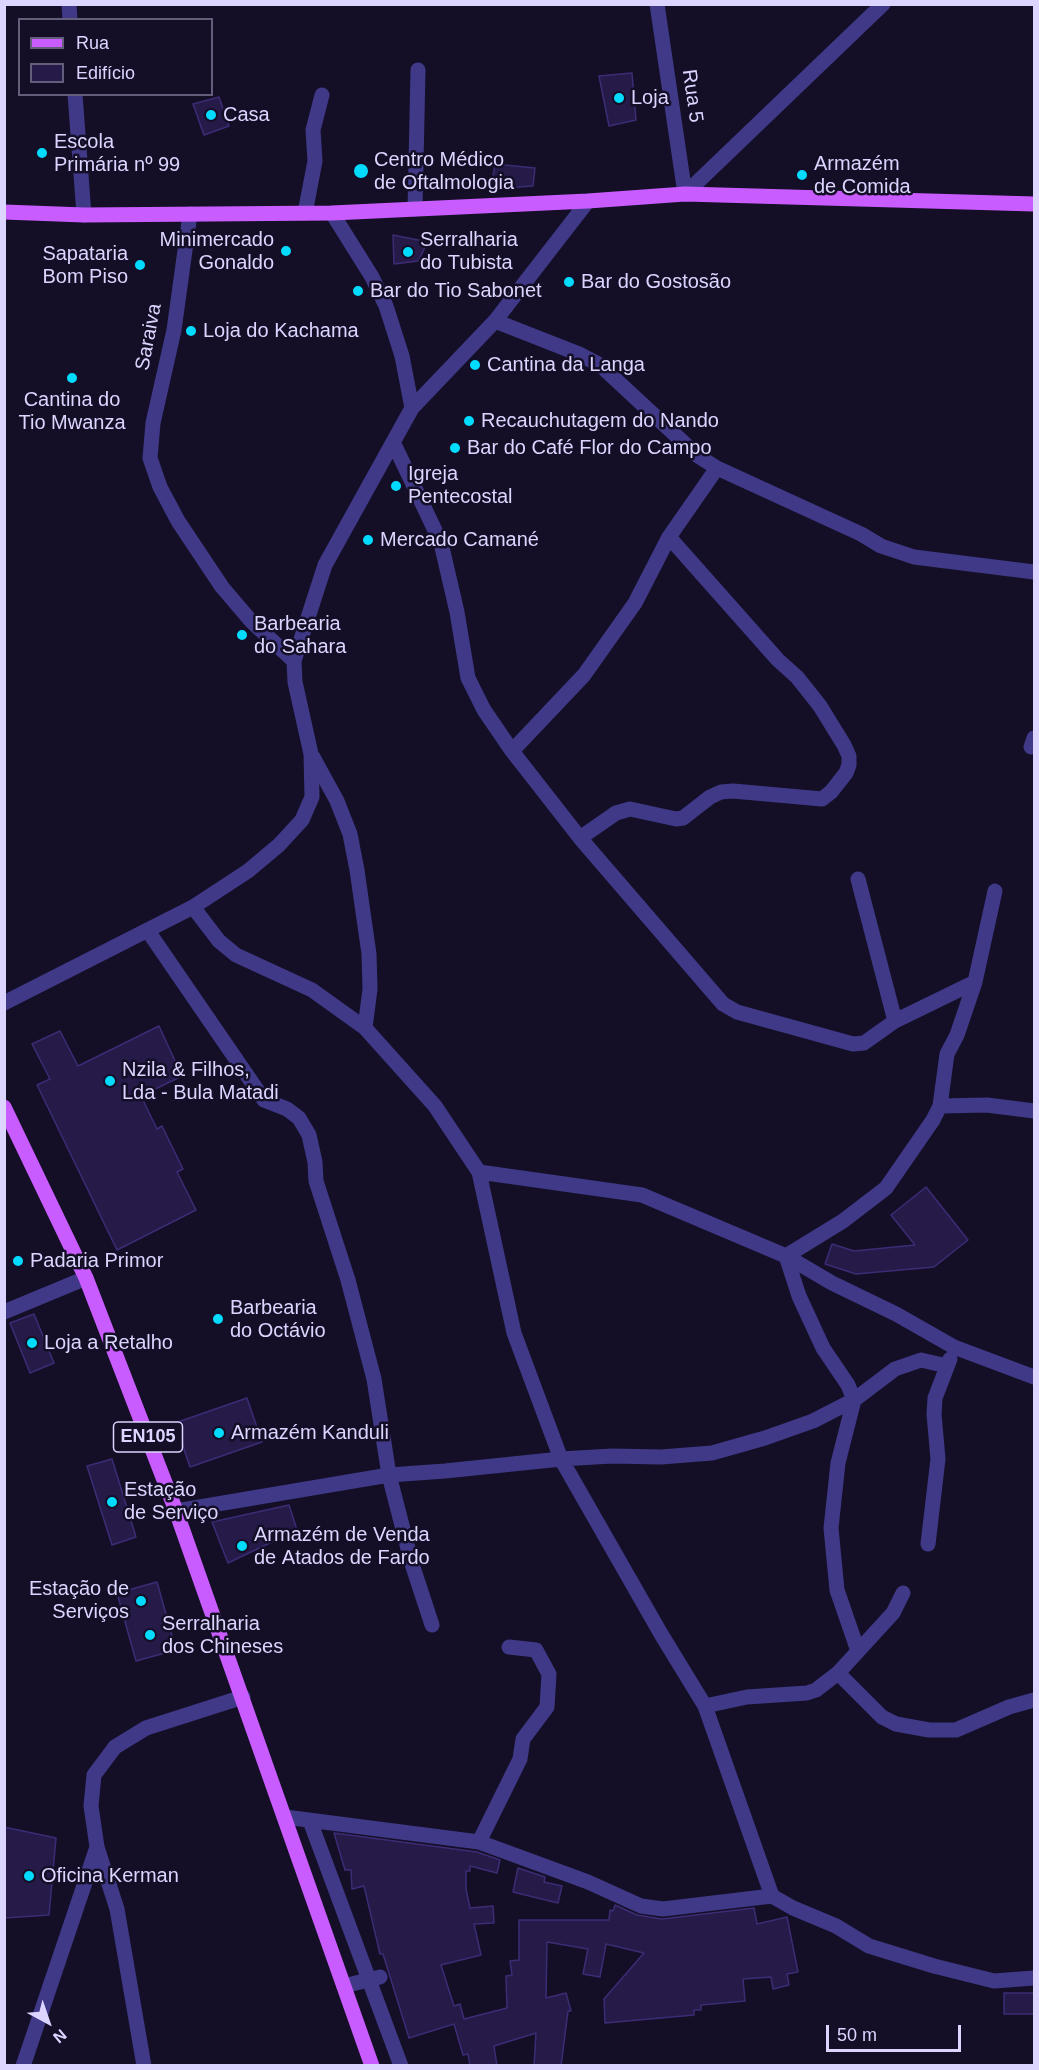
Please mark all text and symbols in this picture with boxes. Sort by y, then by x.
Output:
legend [18,18,213,96]
text: Rua [76,33,109,53]
text: Edifício [76,63,135,83]
street label: Rua 5 [676,68,708,124]
place label: Loja [631,86,669,110]
marker: Loja [612,91,626,105]
place label: Casa [223,103,270,127]
marker: Casa [204,108,218,122]
place label: Escola Primária nº 99 [54,130,180,177]
marker: Escola Primária nº 99 [35,146,49,160]
place label: Centro Médico de Oftalmologia [374,148,514,195]
place label: Armazém de Comida [814,152,911,199]
marker: Centro Médico de Oftalmologia [352,162,370,180]
marker: Armazém de Comida [795,168,809,182]
place label: Minimercado Gonaldo [160,228,274,275]
place label: Serralharia do Tubista [420,228,518,275]
place label: Sapataria Bom Piso [42,242,128,289]
marker: Minimercado Gonaldo [279,244,293,258]
marker: Serralharia do Tubista [401,245,415,259]
marker: Sapataria Bom Piso [133,258,147,272]
place label: Bar do Gostosão [581,270,731,294]
marker: Bar do Gostosão [562,275,576,289]
place label: Bar do Tio Sabonet [370,279,542,303]
marker: Bar do Tio Sabonet [351,284,365,298]
street label: Saraiva [131,301,167,373]
place label: Loja do Kachama [203,319,359,343]
marker: Loja do Kachama [184,324,198,338]
place label: Cantina da Langa [487,353,645,377]
marker: Cantina da Langa [468,358,482,372]
marker: Cantina do Tio Mwanza [65,371,79,385]
place label: Cantina do Tio Mwanza [18,388,126,435]
place label: Recauchutagem do Nando [481,409,719,433]
marker: Recauchutagem do Nando [462,414,476,428]
place label: Bar do Café Flor do Campo [467,436,712,460]
marker: Bar do Café Flor do Campo [448,441,462,455]
place label: Igreja Pentecostal [408,462,513,509]
marker: Igreja Pentecostal [389,479,403,493]
place label: Mercado Camané [380,528,539,552]
marker: Mercado Camané [361,533,375,547]
place label: Barbearia do Sahara [254,612,346,659]
marker: Barbearia do Sahara [235,628,249,642]
place label: Nzila & Filhos, Lda - Bula Matadi [122,1058,279,1105]
marker: Nzila & Filhos, Lda - Bula Matadi [103,1074,117,1088]
place label: Padaria Primor [30,1249,163,1273]
marker: Padaria Primor [11,1254,25,1268]
place label: Barbearia do Octávio [230,1296,326,1343]
marker: Barbearia do Octávio [211,1312,225,1326]
place label: Loja a Retalho [44,1331,173,1355]
marker: Loja a Retalho [25,1336,39,1350]
place label: Armazém Kanduli [231,1421,389,1445]
road number: EN105 [114,1422,182,1452]
marker: Armazém Kanduli [212,1426,226,1440]
place label: Estação de Serviço [124,1478,218,1525]
marker: Estação de Serviço [105,1495,119,1509]
place label: Armazém de Venda de Atados de Fardo [254,1523,430,1570]
marker: Armazém de Venda de Atados de Fardo [235,1539,249,1553]
place label: Estação de Serviços [29,1577,129,1624]
marker: Estação de Serviços [134,1594,148,1608]
place label: Serralharia dos Chineses [162,1612,283,1659]
marker: Serralharia dos Chineses [143,1628,157,1642]
place label: Oficina Kerman [41,1864,179,1888]
marker: Oficina Kerman [22,1869,36,1883]
north arrow [18,1992,78,2052]
scale bar [829,2013,964,2051]
text: 50 m [837,2025,877,2045]
text: N [50,2026,70,2046]

